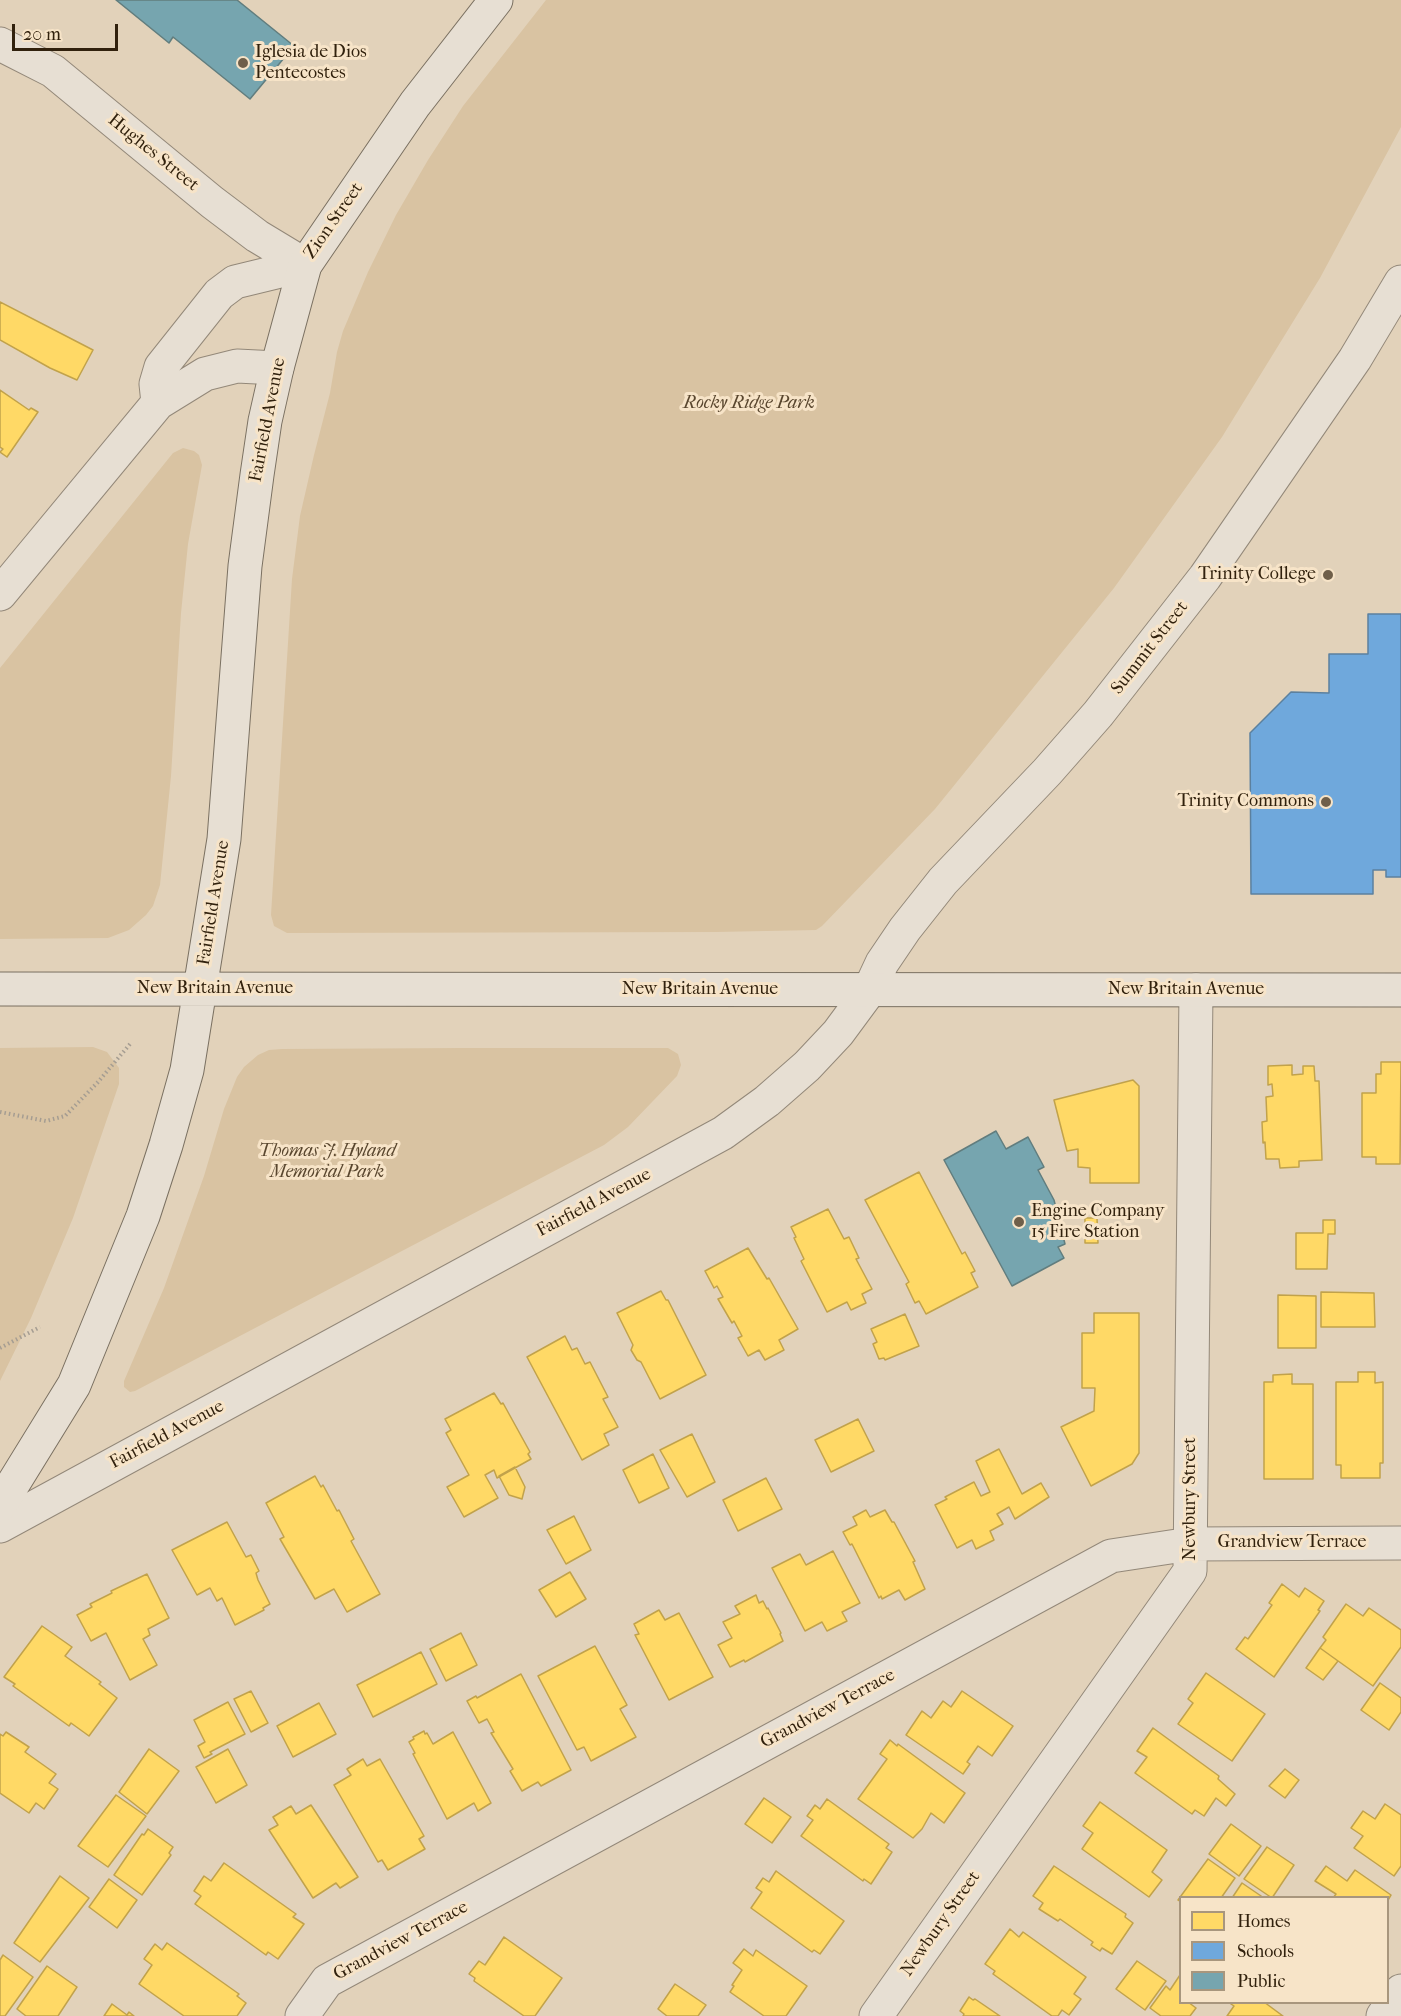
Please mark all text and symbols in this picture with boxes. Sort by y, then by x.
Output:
scale bar [15,12,122,50]
text: 20 m [23,24,61,45]
place label: Iglesia de Dios Pentecostes [255,42,367,84]
marker: Iglesia de Dios Pentecostes [236,56,250,70]
street label: Hughes Street [103,110,203,196]
street label: Zion Street [300,179,368,263]
street label: Fairfield Avenue [245,356,291,484]
park label: Rocky Ridge Park [683,393,815,415]
place label: Trinity College [1198,564,1316,586]
marker: Trinity College [1321,568,1335,582]
street label: Summit Street [1107,597,1193,699]
place label: Trinity Commons [1177,791,1314,813]
marker: Trinity Commons [1319,795,1333,809]
street label: Fairfield Avenue [193,839,235,967]
street label: New Britain Avenue [137,978,293,1000]
street label: New Britain Avenue [622,979,778,1001]
street label: New Britain Avenue [1108,979,1264,1001]
park label: Thomas J. Hyland Memorial Park [258,1141,396,1184]
street label: Fairfield Avenue [533,1164,655,1242]
place label: Engine Company 15 Fire Station [1031,1201,1164,1244]
marker: Engine Company 15 Fire Station [1012,1215,1026,1229]
street label: Fairfield Avenue [106,1396,228,1474]
street label: Newbury Street [1180,1437,1202,1561]
street label: Grandview Terrace [1217,1532,1367,1554]
street label: Grandview Terrace [757,1664,899,1754]
street label: Newbury Street [897,1867,985,1981]
street label: Grandview Terrace [330,1896,472,1986]
legend [1179,1896,1389,2004]
text: Homes [1237,1911,1291,1932]
text: Schools [1237,1941,1294,1962]
text: Public [1237,1971,1285,1992]

